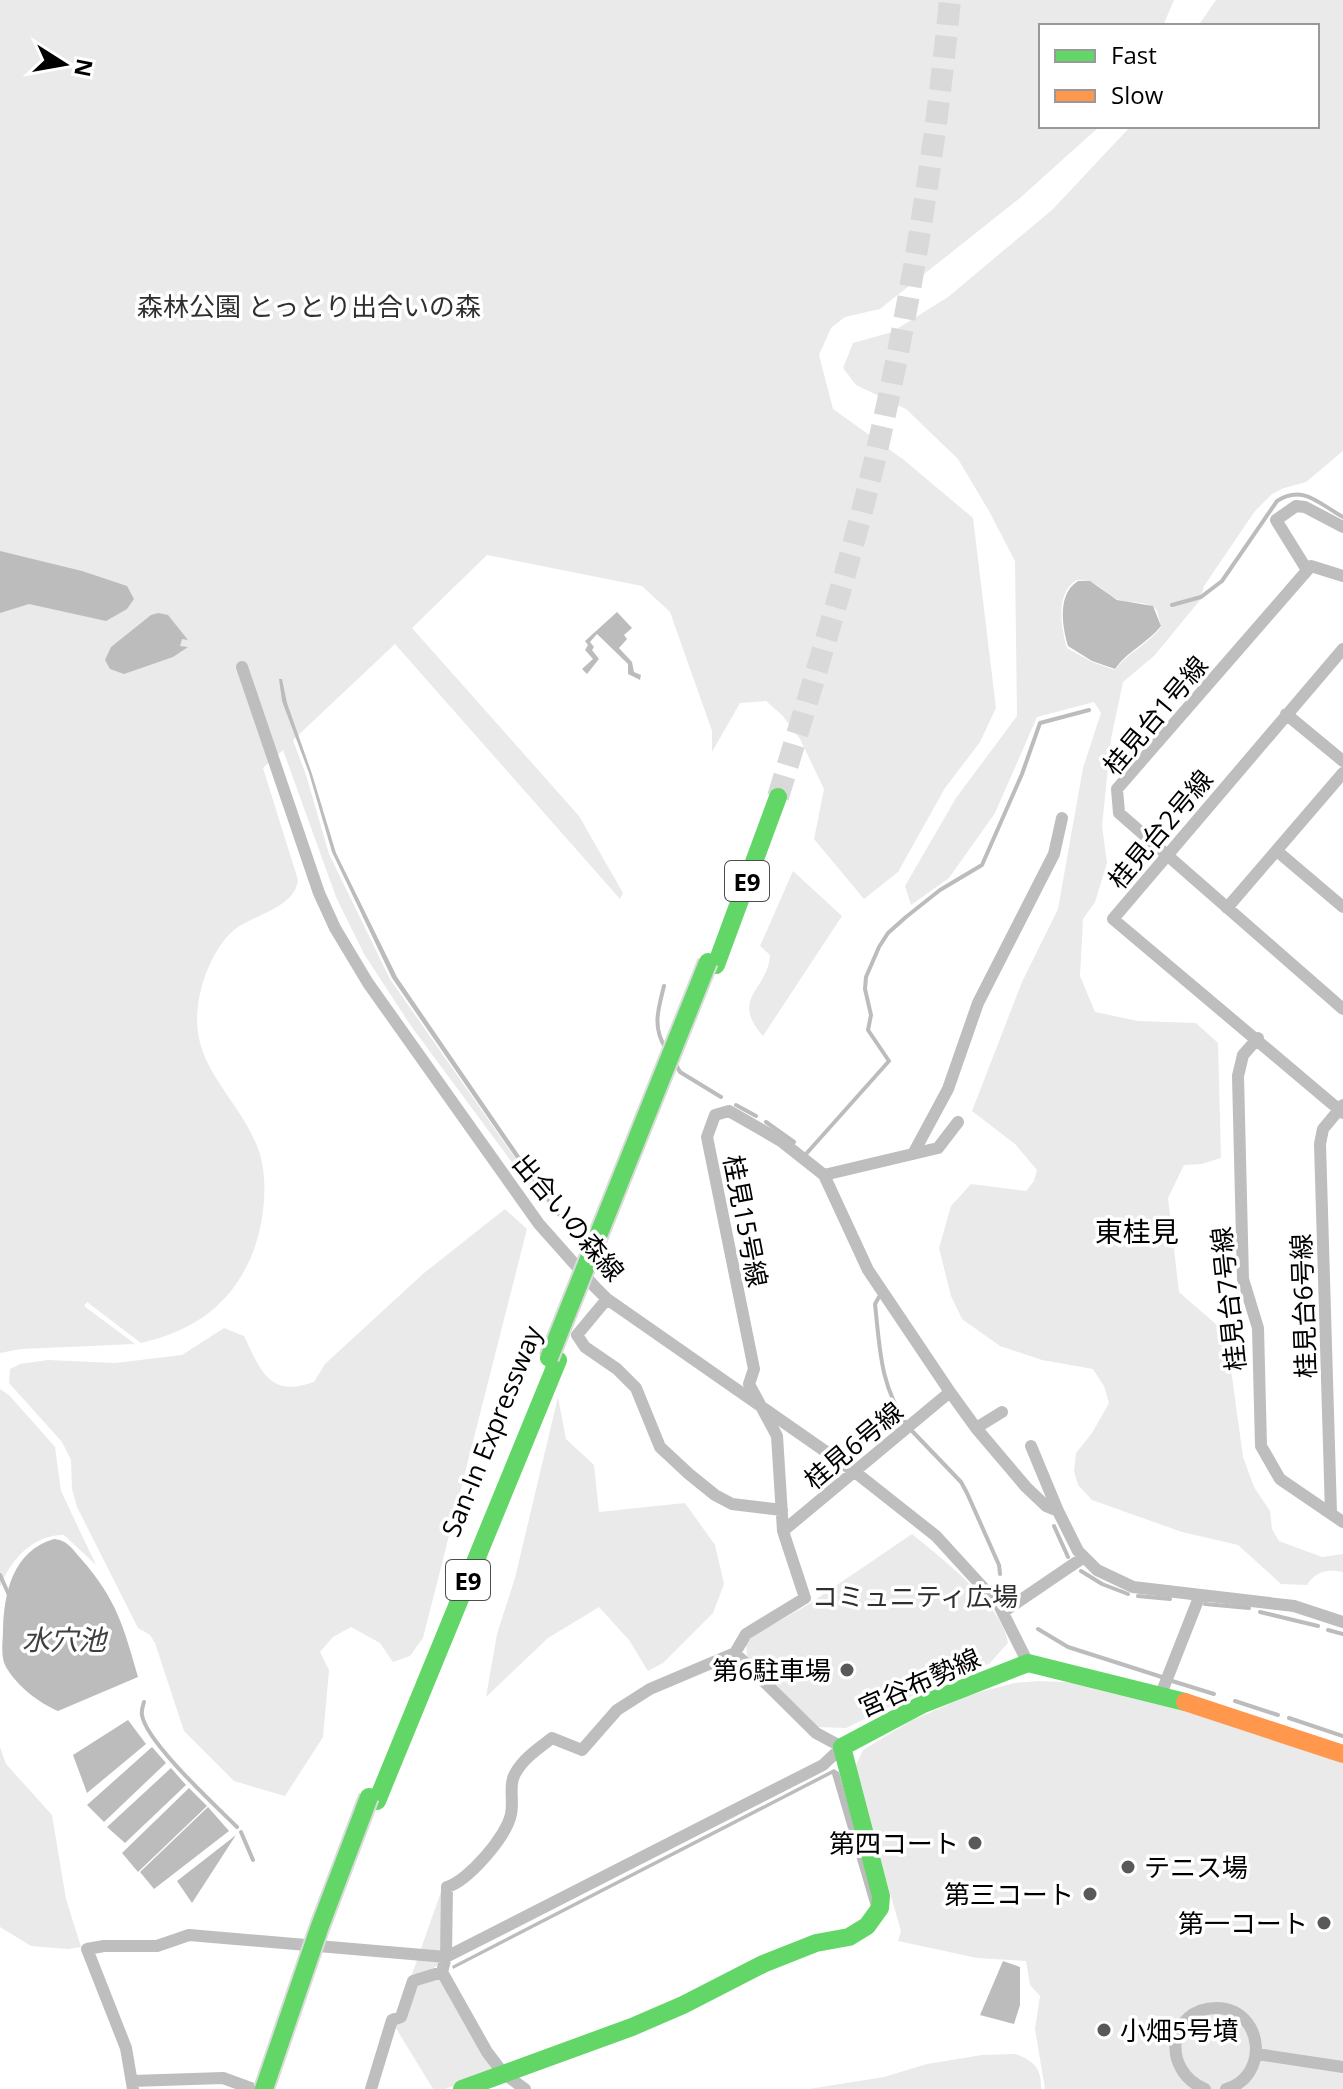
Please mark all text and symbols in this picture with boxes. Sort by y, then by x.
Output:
north arrow [24,24,104,104]
legend [1039,24,1319,128]
text: Fast [1111,38,1157,71]
text: N [68,56,101,80]
text: Slow [1111,78,1164,111]
park label: 森林公園 とっとり出合いの森 [137,288,481,324]
street label: 桂見台1号線 [1095,648,1215,782]
street label: 桂見台2号線 [1100,762,1220,896]
road number: E9 [725,861,769,901]
street label: 出合いの森線 [505,1146,633,1288]
street label: 桂見15号線 [716,1152,776,1290]
district label: 東桂見 [1095,1212,1179,1250]
street label: 桂見台7号線 [1203,1225,1253,1373]
street label: 桂見台6号線 [1282,1233,1324,1379]
street label: San-In Expressway [432,1319,550,1542]
street label: 桂見6号線 [796,1393,910,1497]
road number: E9 [446,1560,490,1600]
park label: コミュニティ広場 [812,1578,1018,1614]
water label: 水穴池 [22,1620,109,1658]
street label: 宮谷布勢線 [852,1639,986,1725]
place label: 第6駐車場 [712,1652,831,1688]
marker: 第6駐車場 [838,1661,856,1679]
place label: 第四コート [829,1825,959,1861]
marker: 第四コート [966,1834,984,1852]
place label: テニス場 [1144,1849,1248,1885]
marker: テニス場 [1119,1858,1137,1876]
place label: 第三コート [944,1876,1074,1912]
marker: 第三コート [1081,1885,1099,1903]
place label: 第一コート [1178,1905,1308,1941]
marker: 第一コート [1315,1914,1333,1932]
place label: 小畑5号墳 [1120,2012,1239,2048]
marker: 小畑5号墳 [1095,2021,1113,2039]

